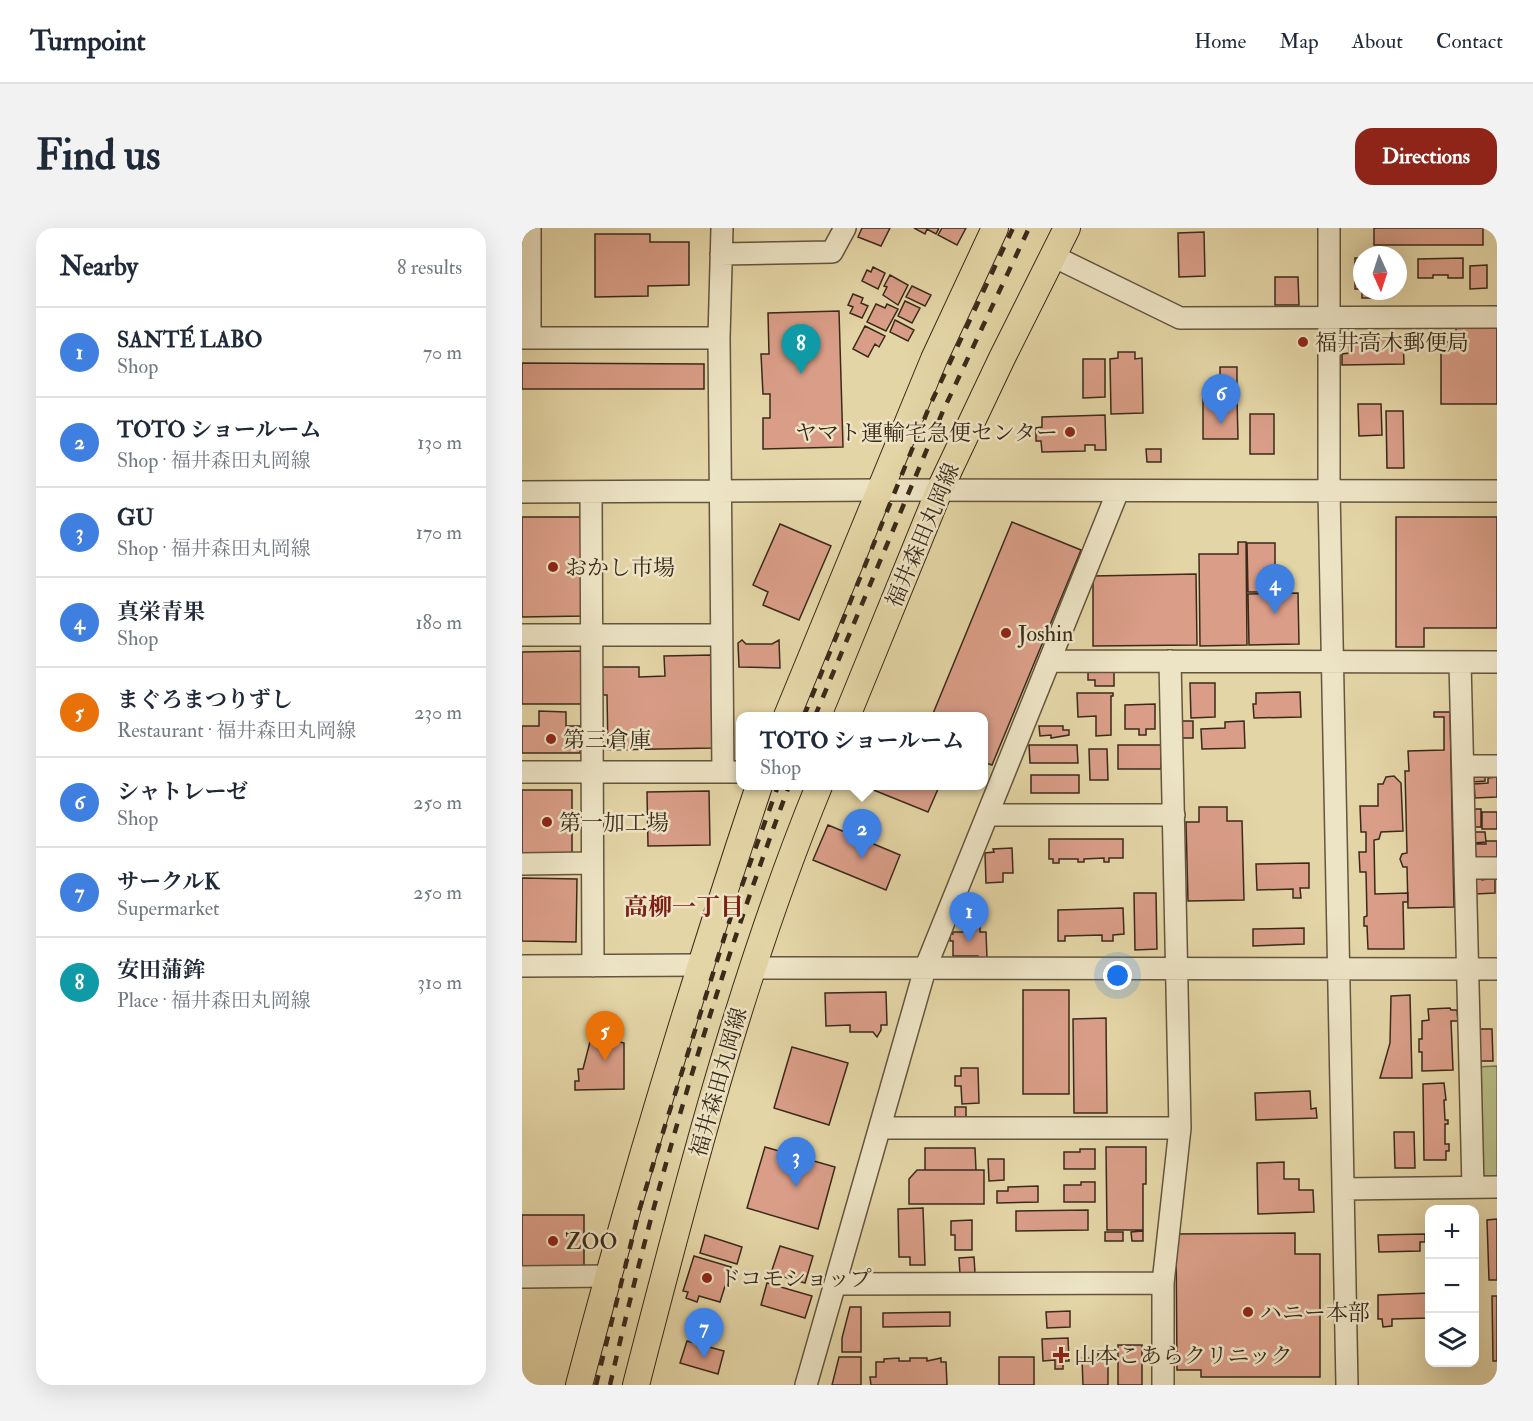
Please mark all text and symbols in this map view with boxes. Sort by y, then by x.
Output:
text: Turnpoint [30,24,146,59]
text: Home [1194,28,1246,55]
text: Map [1279,28,1319,55]
text: About [1352,28,1403,55]
text: Contact [1436,28,1503,55]
button: Directions [1355,128,1497,185]
text: Find us [36,130,160,182]
north arrow [1353,246,1407,300]
text: Nearby [60,251,138,283]
text: 8 results [397,255,462,280]
pin: 8 [782,324,820,374]
text: SANTÉ LABO [117,326,263,354]
place label: 福井高木郵便局 [1315,329,1469,357]
marker: 福井高木郵便局 [1296,335,1310,349]
text: 1 [76,340,83,365]
text: 70 m [423,340,462,365]
text: Shop [117,354,158,379]
pin: 6 [1202,374,1240,424]
text: TOTO ショールーム [117,416,321,444]
place label: ヤマト運輸宅急便センター [795,419,1058,447]
marker: ヤマト運輸宅急便センター [1063,425,1077,439]
text: 2 [74,430,85,455]
text: 130 m [417,430,462,455]
text: Shop · 福井森田丸岡線 [117,448,311,473]
street label: 福井森田丸岡線 [880,459,966,612]
text: GU [117,504,154,532]
text: 3 [76,520,83,545]
text: 170 m [416,520,462,545]
text: Shop · 福井森田丸岡線 [117,536,311,561]
place label: おかし市場 [565,554,675,582]
marker: おかし市場 [546,560,560,574]
pin: 4 [1256,564,1294,614]
text: 真栄青果 [117,598,205,626]
text: 4 [74,610,85,635]
text: 180 m [415,610,462,635]
place label: Joshin [1017,620,1073,648]
text: Shop [117,626,158,651]
marker: Joshin [999,626,1013,640]
text: まぐろまつりずし [117,686,293,714]
text: 5 [75,700,84,725]
text: 230 m [414,700,462,725]
popup [736,712,988,790]
text: Restaurant · 福井森田丸岡線 [117,718,356,743]
place label: 第三倉庫 [563,726,651,754]
text: TOTO ショールーム [760,727,964,755]
marker: 第三倉庫 [544,732,558,746]
text: Shop [760,755,801,780]
text: シャトレーゼ [117,778,248,806]
text: 6 [74,790,85,815]
text: 250 m [413,790,462,815]
text: Shop [117,806,158,831]
place label: 第一加工場 [559,809,669,837]
pin: 2 [842,810,882,859]
marker: 第一加工場 [540,815,554,829]
text: サークルK [117,868,220,896]
text: 7 [75,880,84,905]
text: 250 m [413,880,462,905]
district label: 高柳一丁目 [624,892,744,923]
pin: 1 [950,892,988,942]
text: Supermarket [117,896,220,921]
text: 安田蒲鉾 [117,956,205,984]
your location [1103,961,1132,990]
text: 8 [75,970,84,995]
text: 310 m [417,970,462,995]
text: Place · 福井森田丸岡線 [117,988,311,1013]
street label: 福井森田丸岡線 [684,1004,754,1160]
pin: 5 [586,1012,625,1061]
pin: 3 [776,1138,816,1187]
map controls [1425,1205,1479,1367]
button: + [1425,1205,1479,1259]
place label: ZOO [565,1228,617,1256]
marker: ZOO [546,1234,560,1248]
button: − [1425,1259,1479,1313]
place label: ドコモショップ [719,1265,872,1293]
marker: ドコモショップ [700,1271,714,1285]
place label: ハニー本部 [1260,1299,1370,1327]
marker: ハニー本部 [1241,1305,1255,1319]
pin: 7 [684,1308,723,1358]
button: layers [1425,1313,1479,1367]
place label: 山本こあらクリニック [1074,1342,1293,1370]
marker: 山本こあらクリニック [1052,1346,1070,1364]

